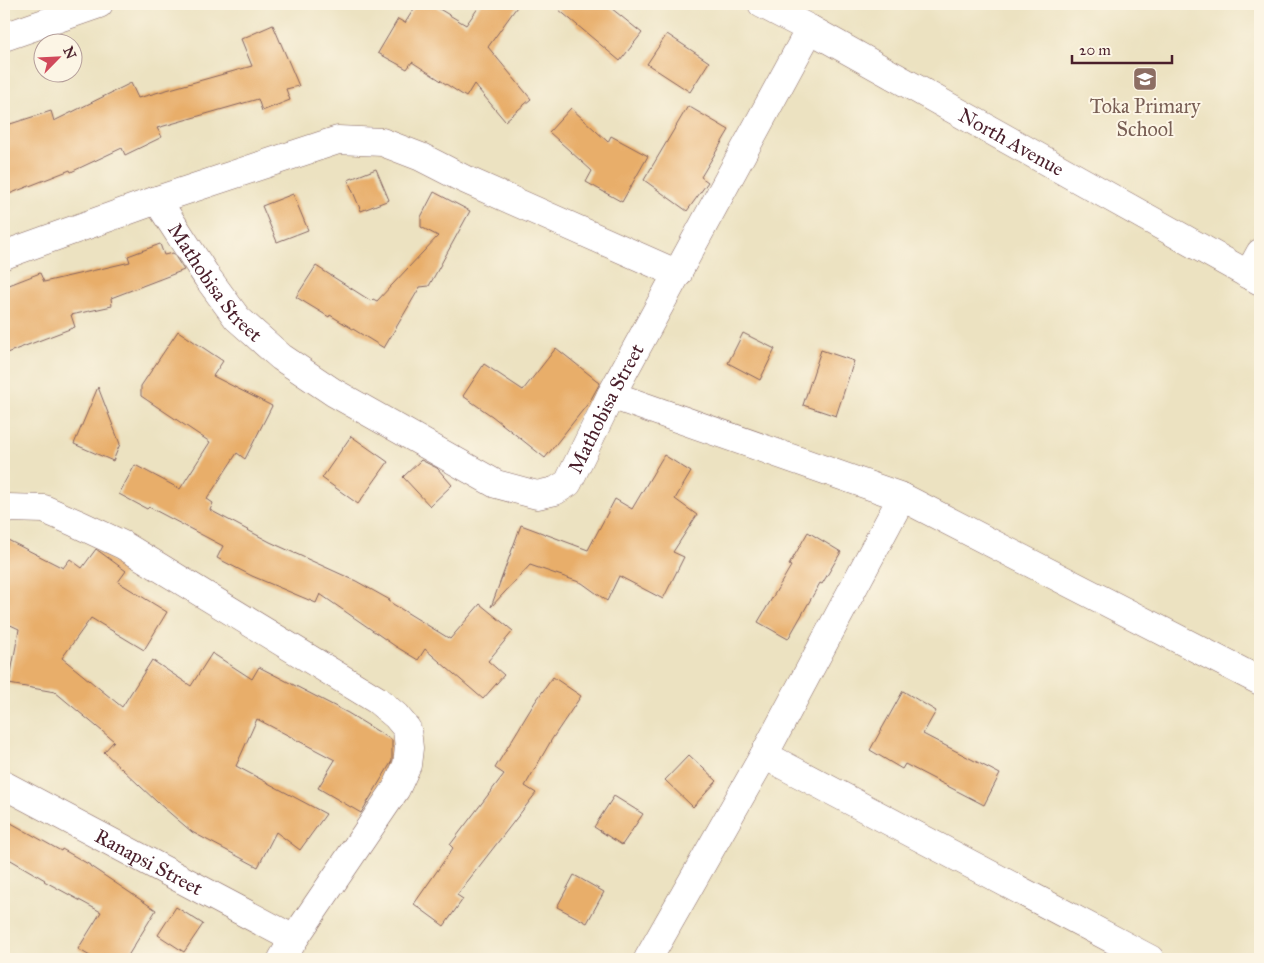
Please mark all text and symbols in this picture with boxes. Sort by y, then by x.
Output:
north arrow [32,32,82,82]
scale bar [1072,32,1172,64]
text: 20 m [1079,41,1111,59]
text: N [59,44,80,62]
school or university icon: Toka Primary School [1132,66,1158,92]
place label: Toka Primary School [1090,94,1201,141]
street label: North Avenue [955,103,1068,181]
street label: Mathobisa Street [163,218,267,347]
street label: Mathobisa Street [563,339,649,477]
street label: Ranapsi Street [91,823,207,900]

